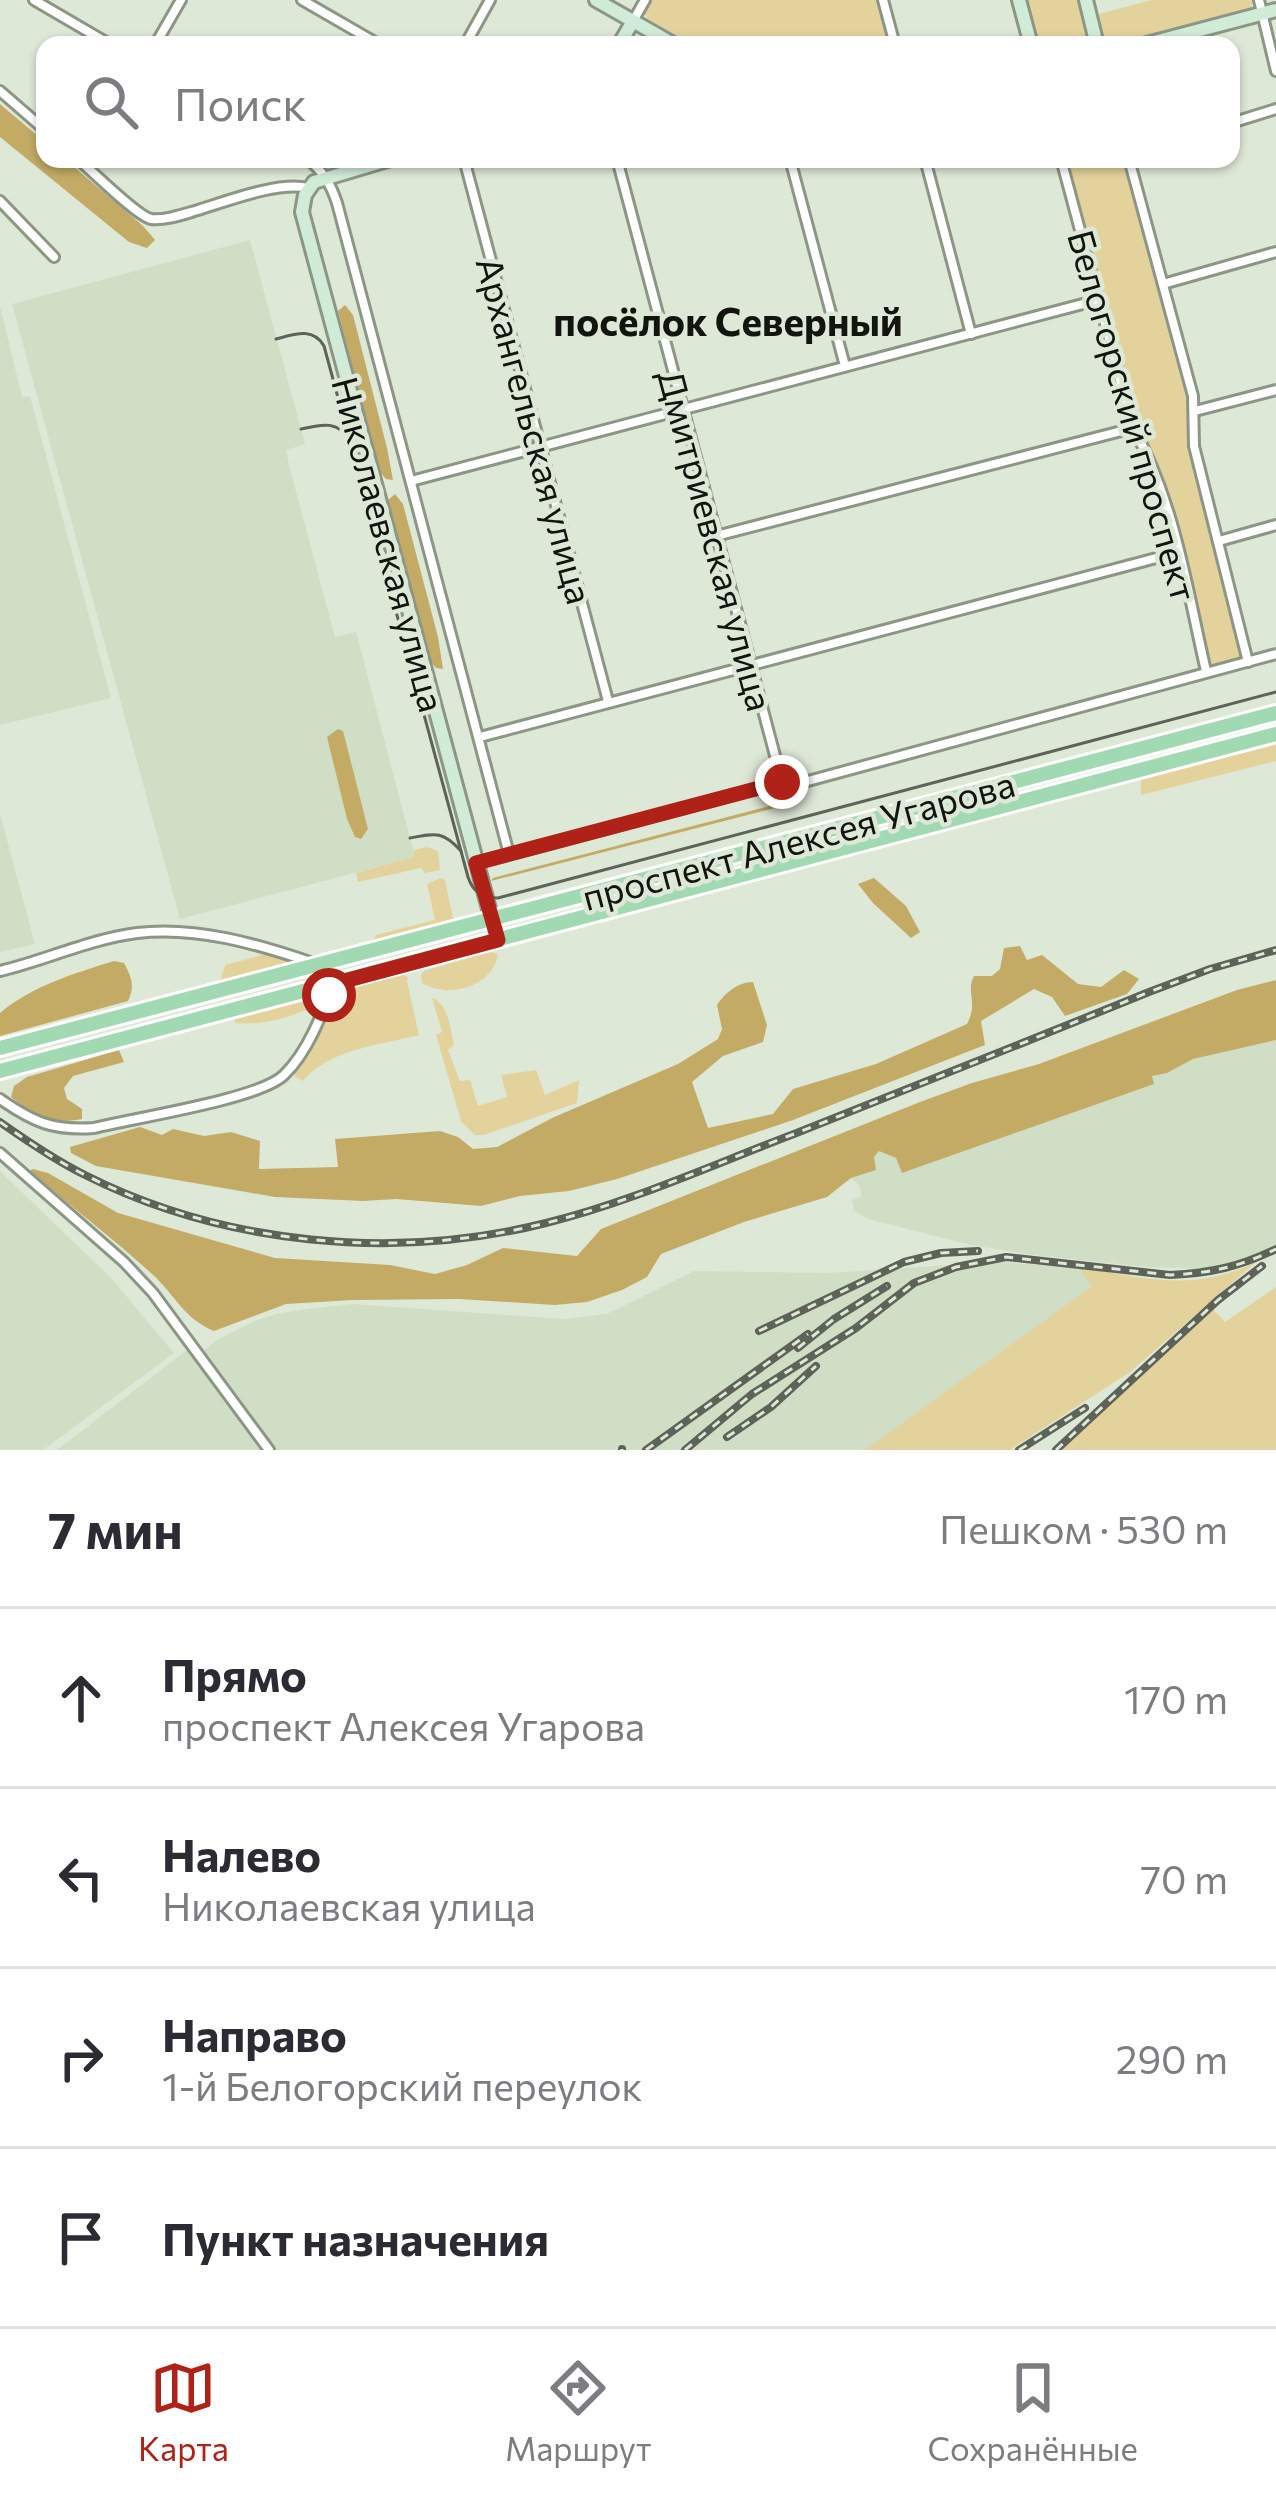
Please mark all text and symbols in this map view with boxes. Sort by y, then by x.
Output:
search box [36,36,1240,168]
icon: search [78,69,144,135]
text: Поиск [174,75,307,130]
street label: Белогорский проспект [1060,224,1208,606]
street label: Архангельская улица [469,252,603,608]
district label: посёлок Северный [553,296,903,344]
street label: Дмитриевская улица [650,365,784,715]
street label: Николаевская улица [324,372,456,716]
route end [755,755,809,809]
street label: проспект Алексея Угарова [577,760,1019,918]
route start [302,968,356,1022]
text: 7 мин [48,1497,183,1560]
text: Пешком · 530 m [939,1504,1228,1552]
text: Прямо [162,1646,307,1701]
icon: ahead [48,1665,114,1731]
text: 170 m [1124,1674,1228,1722]
text: проспект Алексея Угарова [162,1701,645,1749]
text: Налево [162,1826,321,1881]
icon: left [48,1845,114,1911]
text: 70 m [1141,1854,1228,1902]
text: Николаевская улица [162,1881,536,1929]
text: Направо [162,2006,347,2061]
icon: right [48,2025,114,2091]
text: 290 m [1116,2034,1228,2082]
text: 1-й Белогорский переулок [162,2061,642,2109]
icon: arrive [48,2205,114,2271]
text: Пункт назначения [162,2210,549,2265]
tab: Карта [138,2355,229,2468]
tab: Маршрут [505,2355,651,2468]
tab: Сохранённые [927,2355,1138,2468]

